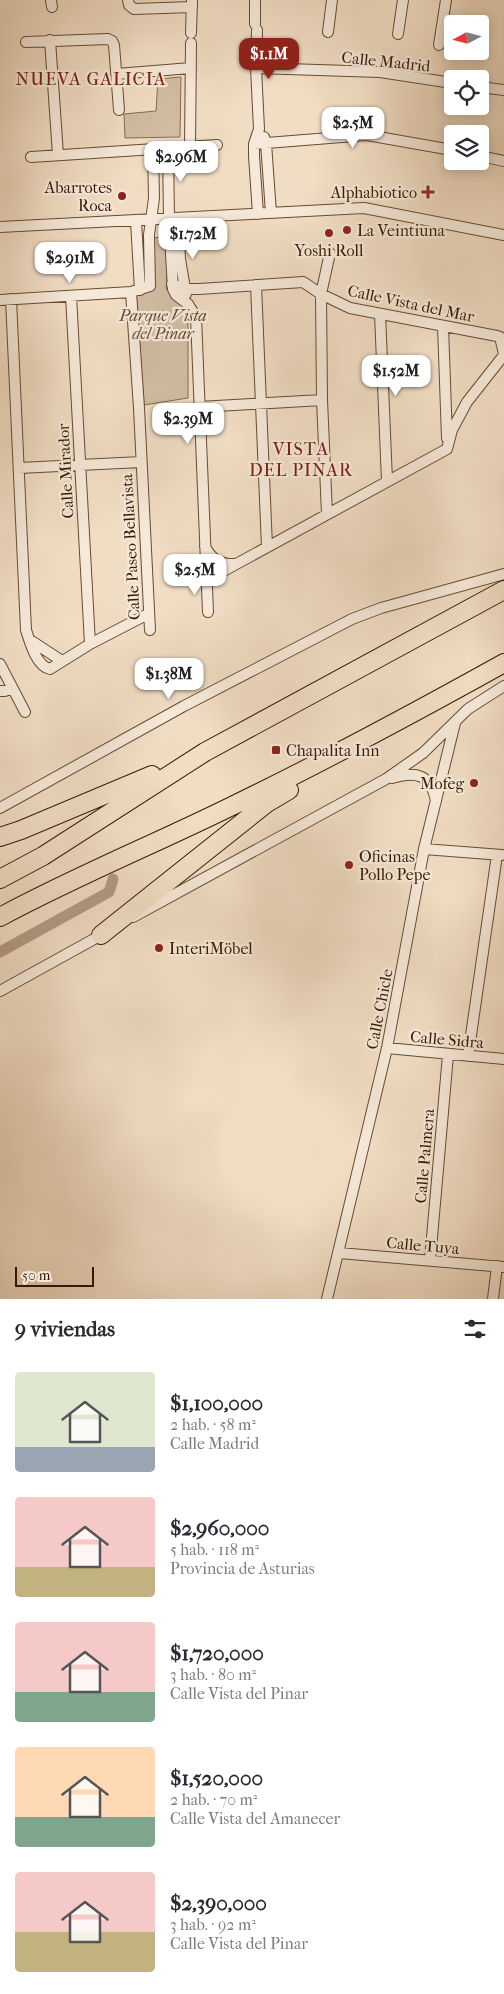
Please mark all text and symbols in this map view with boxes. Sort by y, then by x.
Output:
north arrow [444,15,489,60]
map controls [444,15,489,170]
pin: $1.1M [234,38,304,80]
text: $1.1M [250,44,288,63]
street label: Calle Madrid [341,47,432,76]
district label: NUEVA GALICIA [16,69,166,90]
button: locate [444,70,489,115]
pin: $2.5M [318,106,388,149]
text: $2.5M [332,113,374,132]
button: layers [444,125,489,170]
pin: $2.96M [140,140,222,183]
text: $2.96M [155,147,207,166]
place label: Abarrotes Roca [44,178,113,215]
place label: Alphabiotico [330,183,417,202]
marker: Alphabiotico [421,185,435,199]
marker: Abarrotes Roca [116,190,128,202]
pin: $1.72M [152,218,234,260]
place label: La Veintiuna [357,221,445,240]
text: $1.72M [169,224,217,243]
marker: La Veintiuna [341,224,353,236]
marker: Yoshi Roll [323,227,335,239]
place label: Yoshi Roll [294,241,364,260]
pin: $2.91M [29,242,111,284]
text: $2.91M [46,248,94,267]
street label: Calle Vista del Mar [346,281,476,326]
park label: Parque Vista del Pinar [118,306,207,343]
pin: $1.52M [355,354,437,397]
text: $1.52M [373,361,419,380]
pin: $2.39M [147,402,229,445]
text: $2.39M [163,409,213,428]
street label: Calle Mirador [54,423,77,519]
district label: VISTA DEL PINAR [249,439,353,481]
street label: Calle Paseo Bellavista [117,473,144,621]
pin: $2.5M [160,554,230,596]
text: $2.5M [174,560,216,579]
pin: $1.38M [128,658,210,700]
text: $1.38M [146,664,192,683]
place label: Chapalita Inn [286,741,380,760]
marker: Chapalita Inn [270,744,282,756]
place label: Mofeg [420,774,464,793]
marker: Mofeg [468,777,480,789]
place label: Oficinas Pollo Pepe [359,847,430,884]
marker: Oficinas Pollo Pepe [343,859,355,871]
place label: InteriMöbel [169,939,253,958]
marker: InteriMöbel [153,942,165,954]
street label: Calle Chicle [362,967,397,1051]
street label: Calle Sidra [409,1027,485,1052]
street label: Calle Palmera [411,1107,438,1204]
street label: Calle Tuya [386,1233,461,1258]
scale bar [15,1264,94,1287]
text: 50 m [22,1267,50,1284]
icon: filters [461,1315,489,1343]
text: 9 viviendas [15,1317,115,1341]
text: $1,100,000 [170,1391,263,1415]
icon: home [55,1392,115,1452]
text: 2 hab. · 58 m² [170,1415,256,1434]
text: Calle Madrid [170,1434,259,1453]
text: $2,960,000 [170,1516,269,1540]
icon: home [55,1517,115,1577]
text: 5 hab. · 118 m² [170,1540,259,1559]
text: Provincia de Asturias [170,1559,315,1578]
text: $1,720,000 [170,1641,264,1665]
icon: home [55,1642,115,1702]
text: 3 hab. · 80 m² [170,1665,256,1684]
text: Calle Vista del Pinar [170,1684,308,1703]
text: $1,520,000 [170,1766,263,1790]
icon: home [55,1767,115,1827]
text: 2 hab. · 70 m² [170,1790,257,1809]
text: Calle Vista del Amanecer [170,1809,340,1828]
text: $2,390,000 [170,1891,267,1915]
icon: home [55,1892,115,1952]
text: 3 hab. · 92 m² [170,1915,256,1934]
text: Calle Vista del Pinar [170,1934,308,1953]

